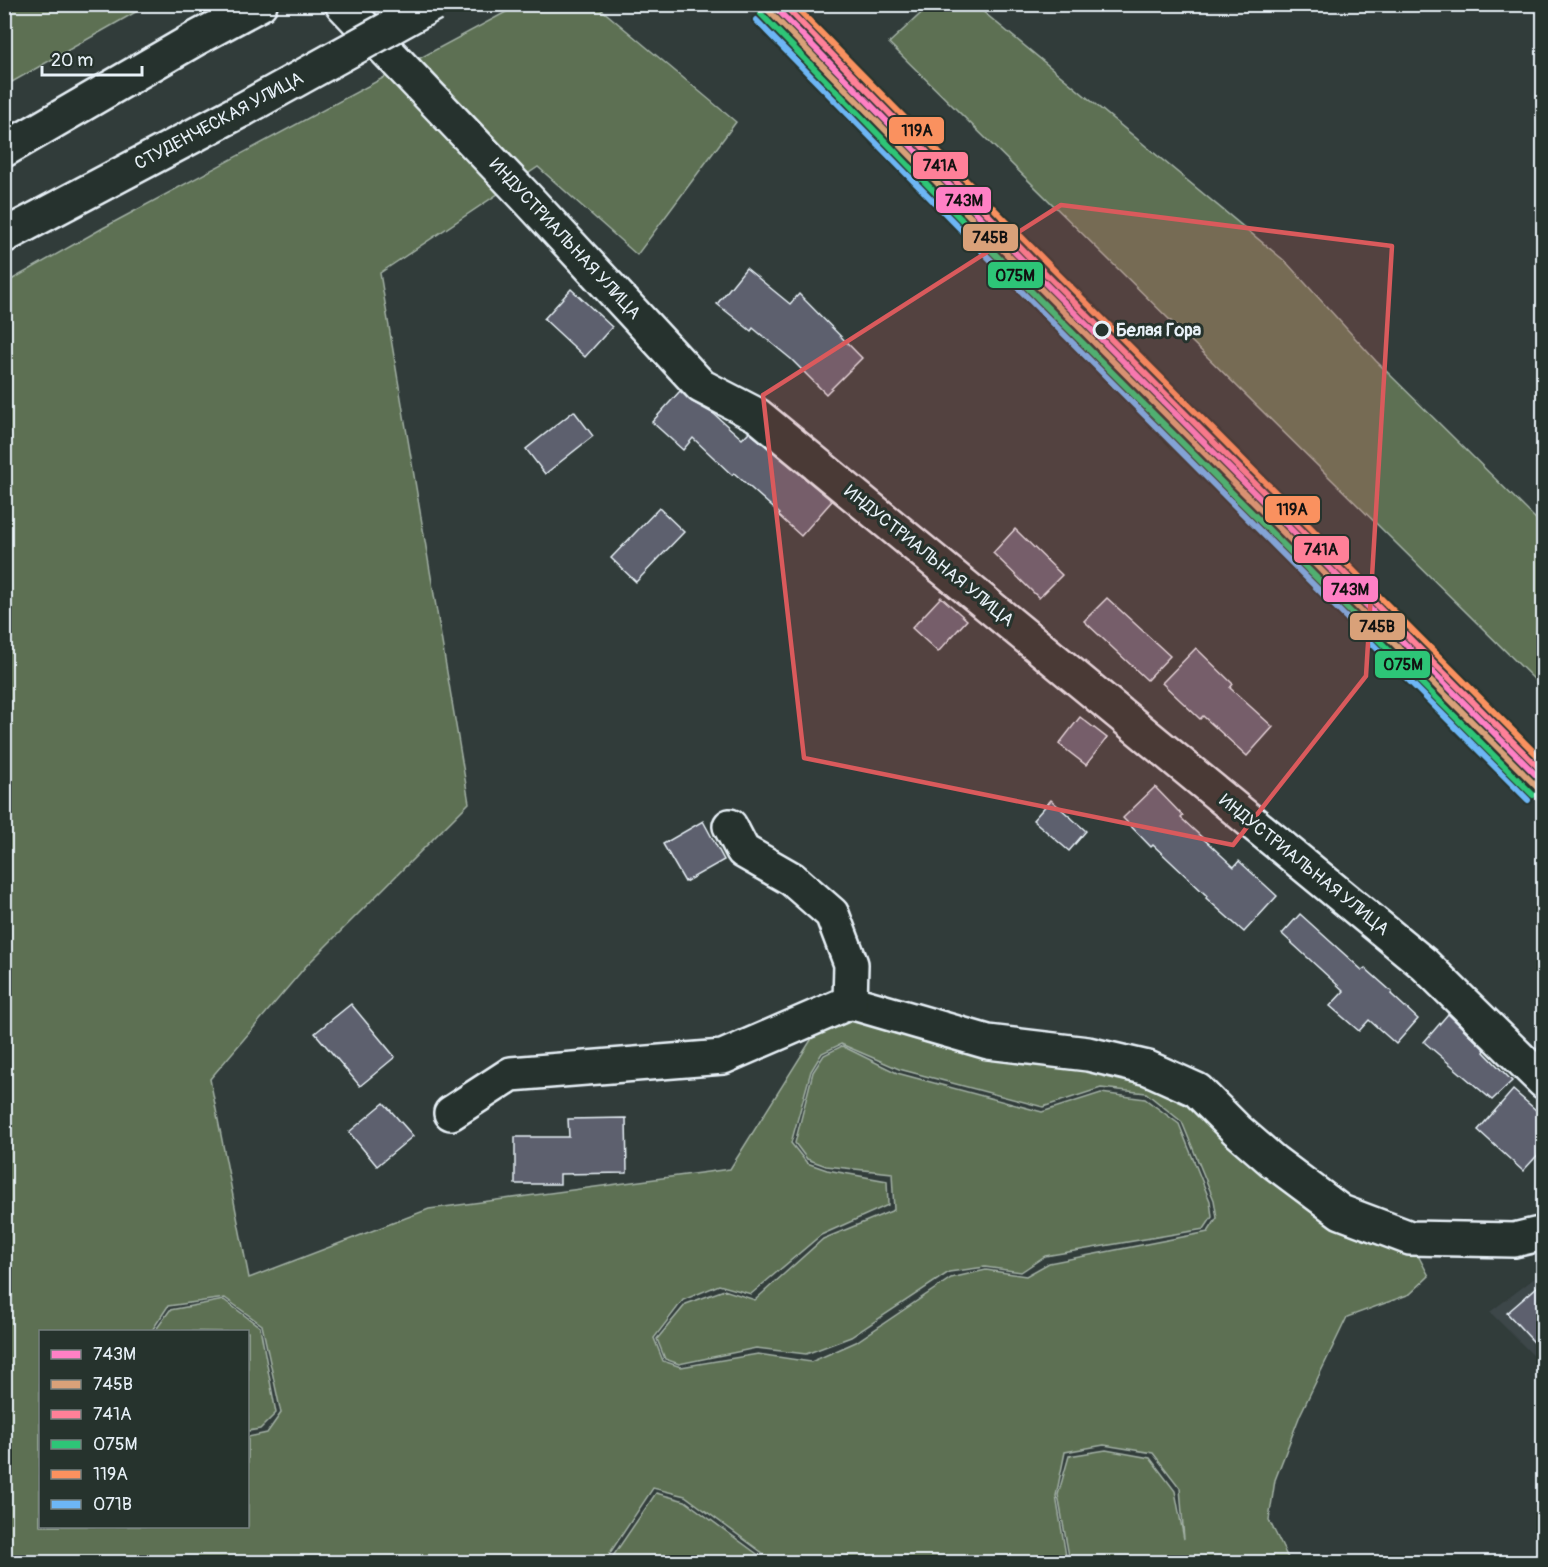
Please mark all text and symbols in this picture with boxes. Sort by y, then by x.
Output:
scale bar [42,39,142,77]
text: 20 m [51,49,93,72]
street label: СТУДЕНЧЕСКАЯ УЛИЦА [131,67,308,175]
line badge: 119А [888,116,945,145]
text: 119А [901,121,933,141]
line badge: 741А [912,151,969,180]
street label: ИНДУСТРИАЛЬНАЯ УЛИЦА [484,154,646,325]
text: 741А [923,156,958,176]
line badge: 743М [935,186,992,214]
text: 743М [945,191,984,211]
line badge: 745В [962,223,1019,252]
text: 745В [972,228,1008,248]
line badge: 075М [987,261,1044,289]
text: 075М [995,266,1035,286]
place label: Белая Гора [1116,319,1202,342]
marker: Белая Гора [1093,321,1111,339]
street label: ИНДУСТРИАЛЬНАЯ УЛИЦА [839,480,1019,632]
line badge: 119А [1264,495,1321,524]
text: 119А [1276,500,1308,520]
line badge: 741А [1293,535,1350,564]
text: 741А [1304,540,1339,560]
line badge: 743М [1322,575,1379,603]
text: 743М [1331,580,1370,600]
line badge: 745В [1349,612,1406,641]
text: 745В [1359,617,1395,637]
line badge: 075М [1374,650,1431,679]
text: 075М [1383,655,1423,675]
street label: ИНДУСТРИАЛЬНАЯ УЛИЦА [1214,789,1394,941]
legend [39,1330,249,1528]
text: 743М [93,1343,136,1366]
text: 745В [93,1373,133,1396]
text: 741А [93,1403,132,1426]
text: 075М [93,1433,138,1456]
text: 119А [93,1463,128,1486]
text: 071В [93,1493,132,1516]

